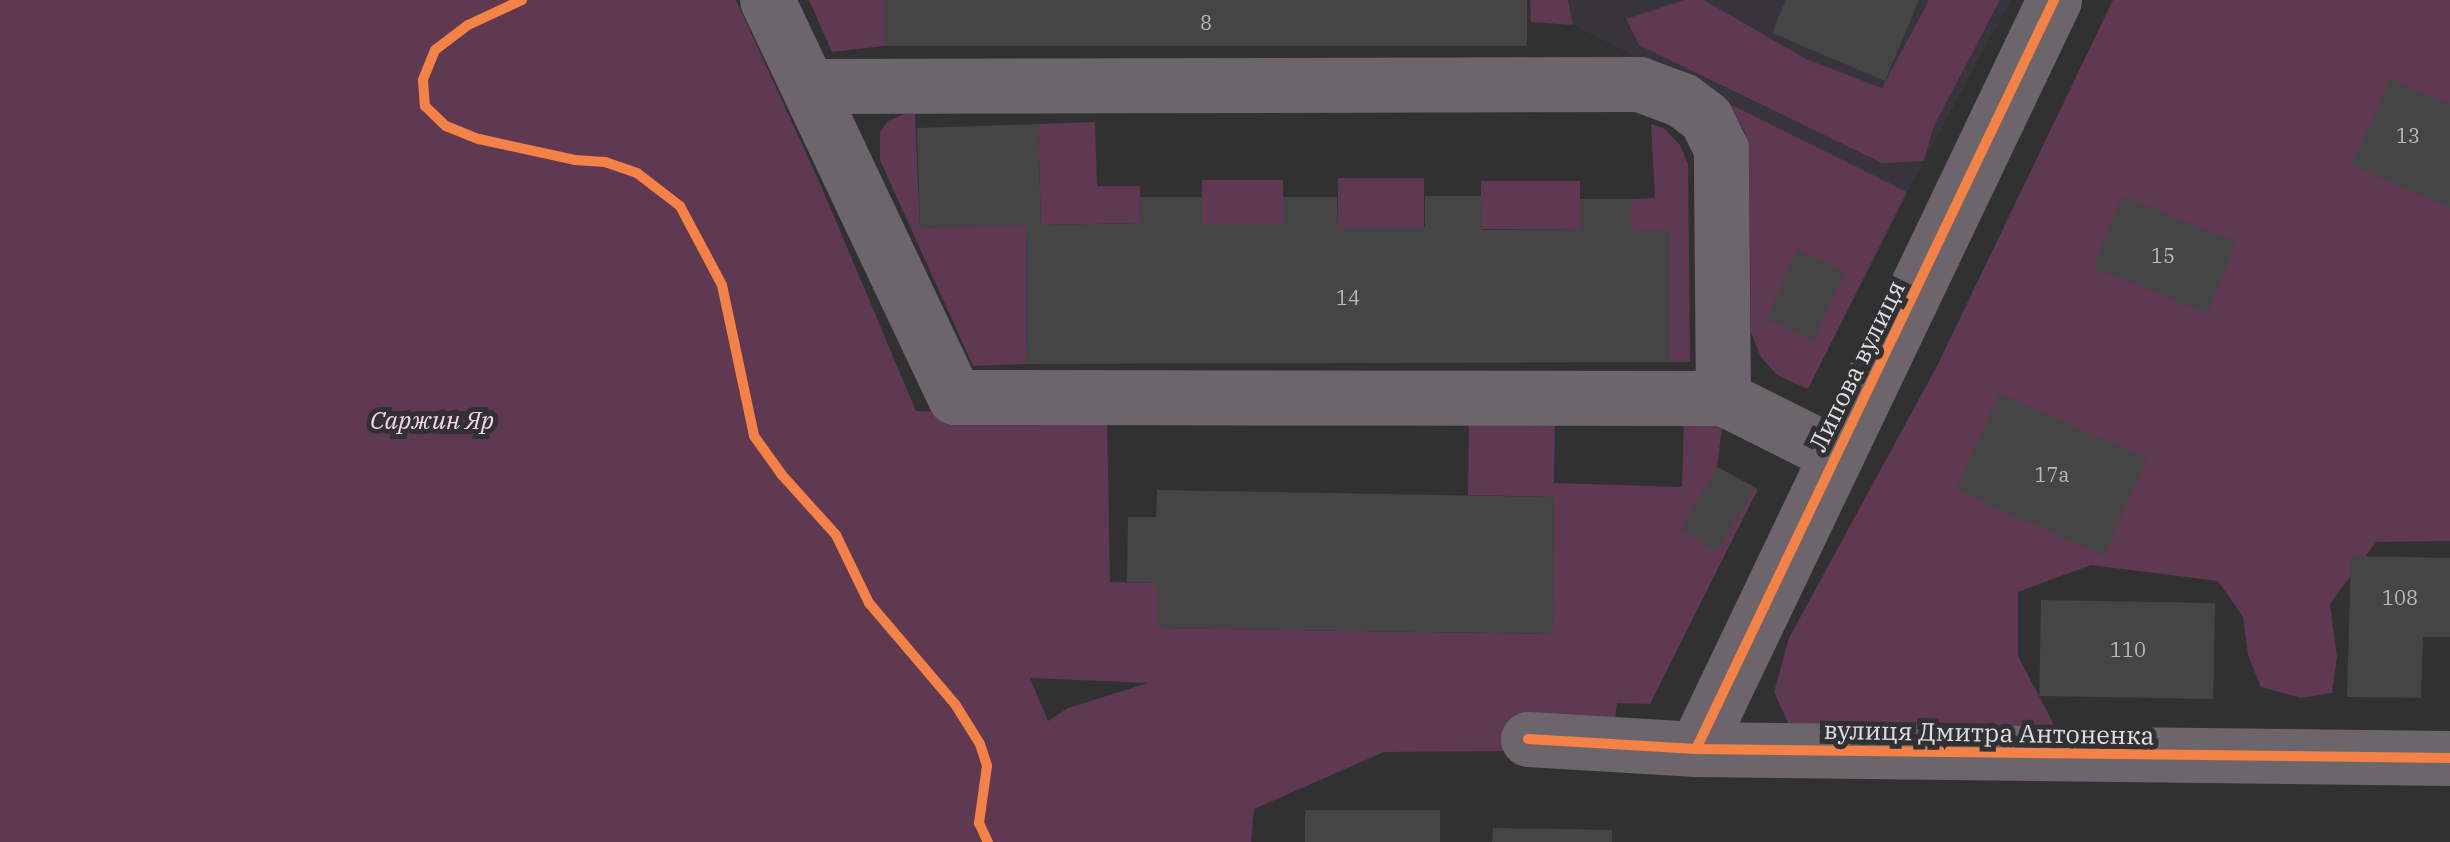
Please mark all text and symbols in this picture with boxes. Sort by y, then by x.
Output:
house number: 8 [1200,10,1212,34]
house number: 13 [2396,123,2420,147]
house number: 15 [2151,243,2175,267]
street label: Липова вулиця [1803,276,1911,456]
house number: 14 [1336,285,1360,309]
park label: Саржин Яр [370,405,494,435]
house number: 17а [2035,462,2069,486]
house number: 108 [2382,585,2418,609]
house number: 110 [2110,637,2146,661]
street label: вулиця Дмитра Антоненка [1823,715,2155,751]

